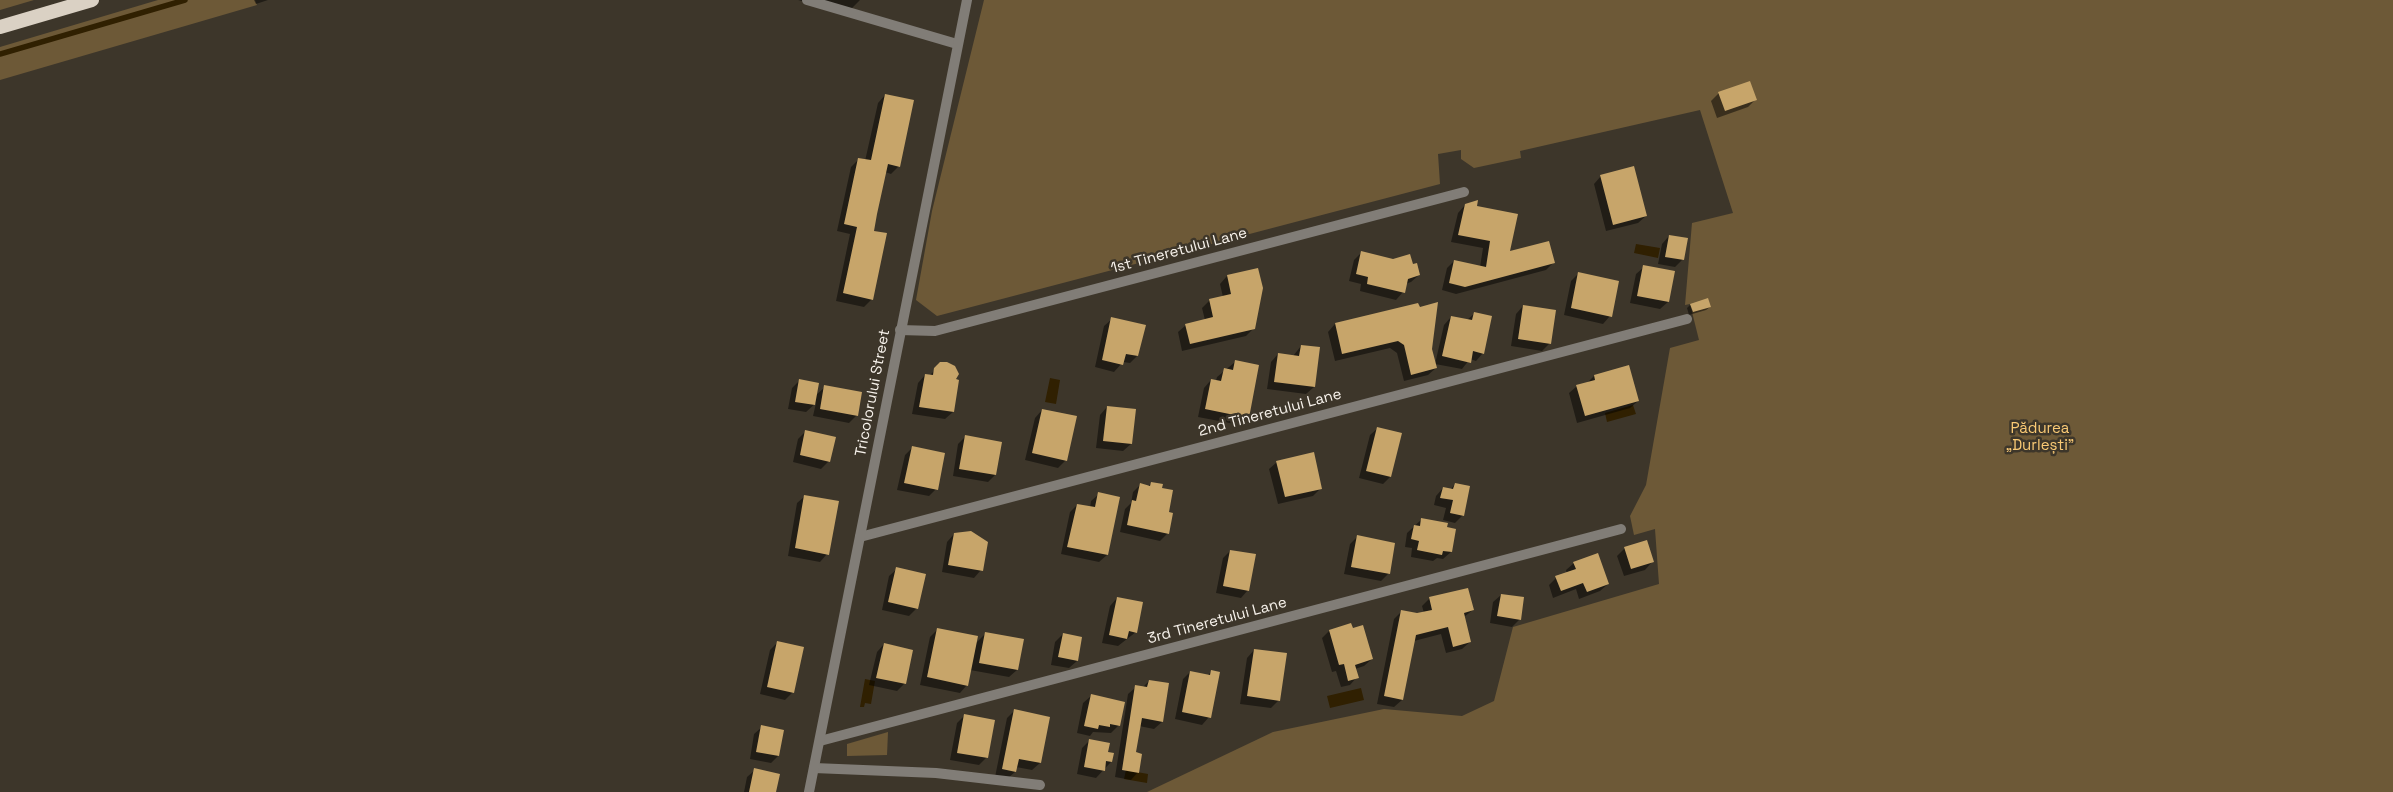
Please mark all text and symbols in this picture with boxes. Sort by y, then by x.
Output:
street label: 1st Tineretului Lane [1109,224,1249,278]
street label: Tricolorului Street [852,328,894,458]
street label: 2nd Tineretului Lane [1196,385,1344,441]
park label: Pădurea „Durlești” [2006,420,2074,455]
street label: 3rd Tineretului Lane [1145,594,1289,648]

